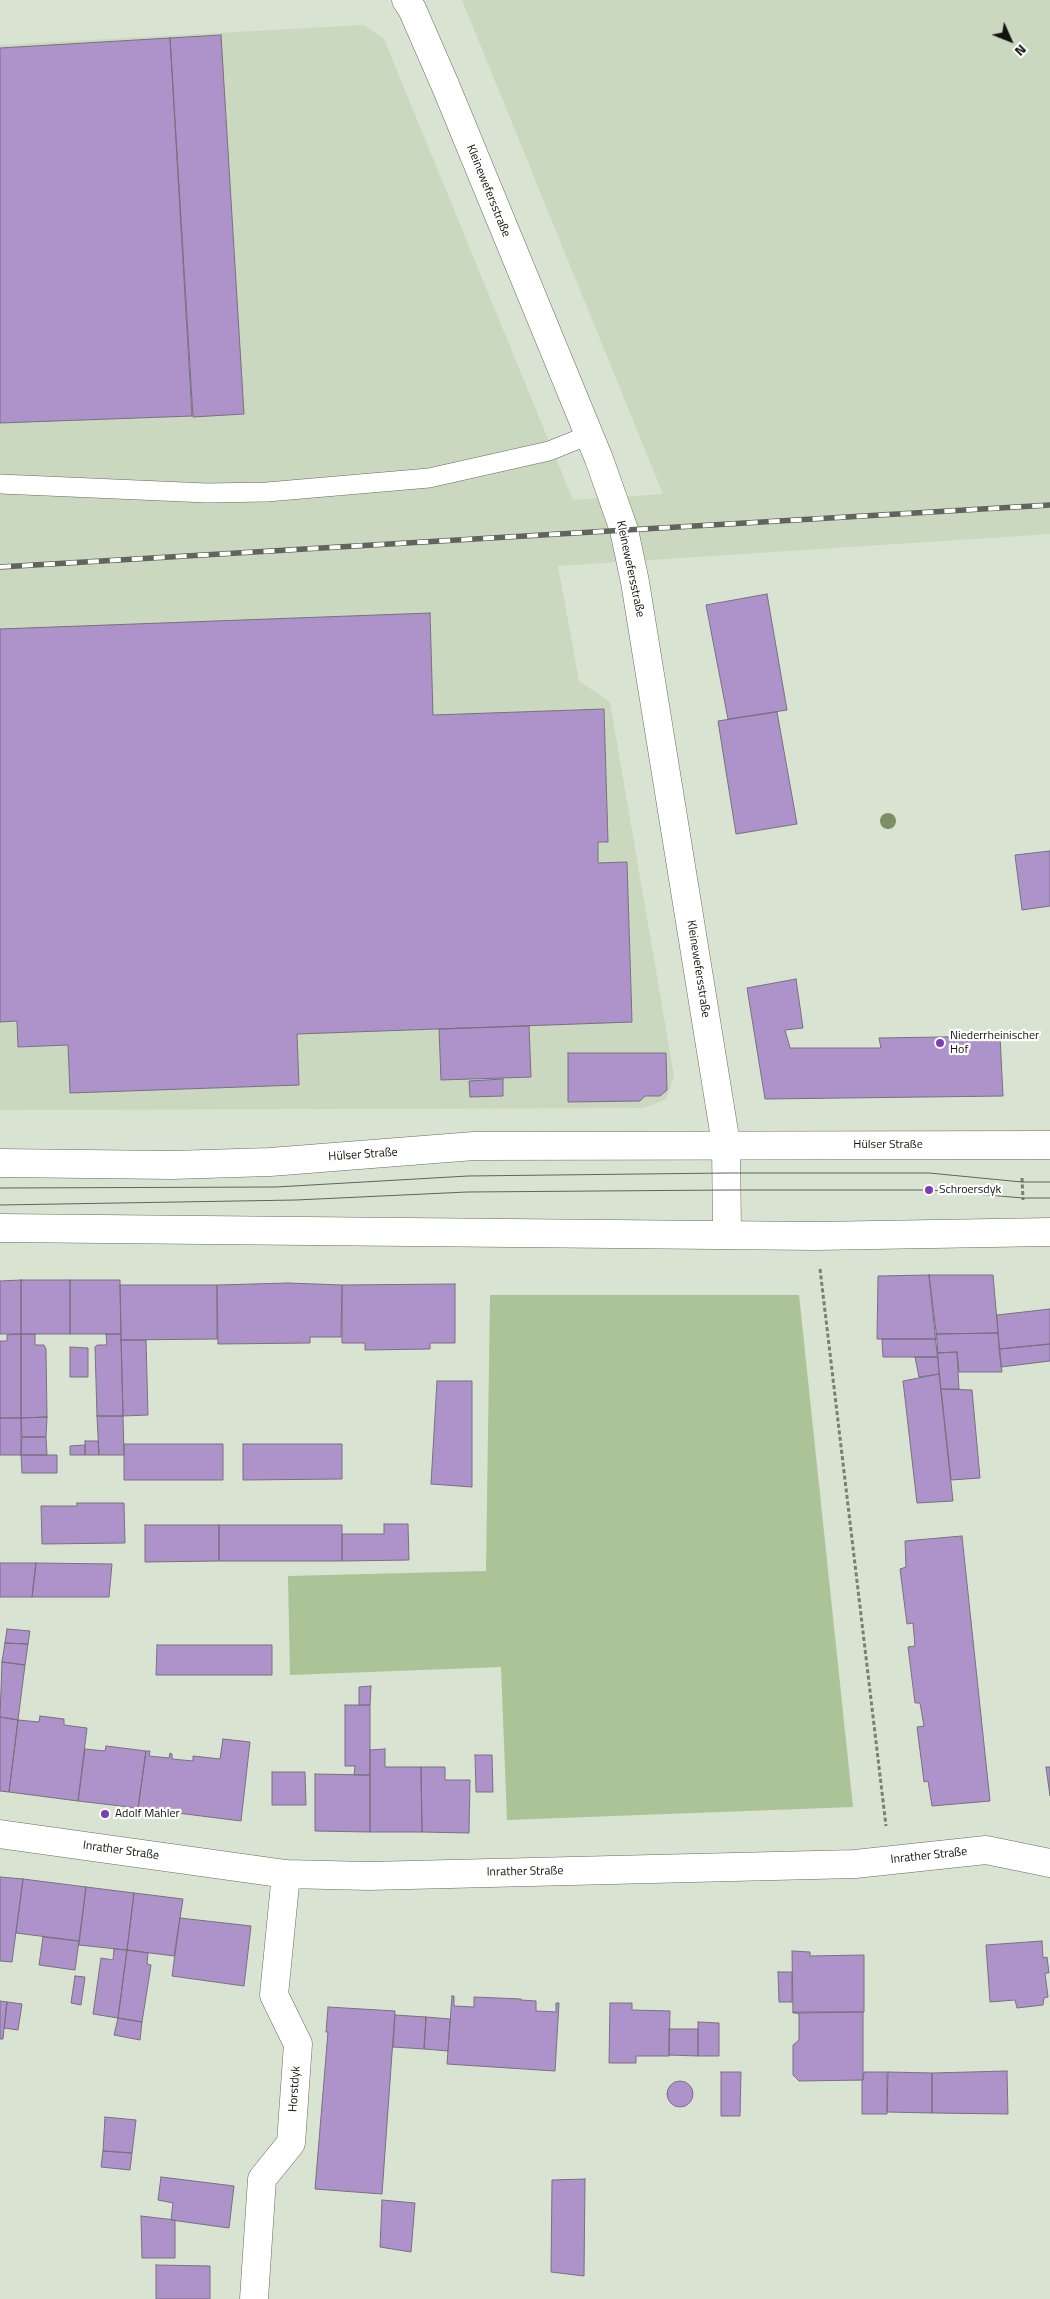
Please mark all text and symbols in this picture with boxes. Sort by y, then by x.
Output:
north arrow [985,15,1035,65]
text: N [1010,40,1032,62]
street label: Kleinewefersstraße [463,143,513,239]
street label: Kleinewefersstraße [613,519,647,619]
street label: Kleinewefersstraße [683,919,713,1019]
place label: Niederrheinischer Hof [950,1029,1039,1057]
marker: Niederrheinischer Hof [934,1037,946,1049]
street label: Hülser Straße [853,1138,923,1152]
street label: Hülser Straße [328,1145,398,1165]
place label: Schroersdyk [939,1183,1001,1197]
marker: Schroersdyk [923,1184,935,1196]
place label: Adolf Mahler [115,1807,180,1821]
marker: Adolf Mahler [99,1808,111,1820]
street label: Inrather Straße [82,1839,160,1863]
street label: Inrather Straße [890,1845,968,1867]
street label: Inrather Straße [486,1864,564,1880]
street label: Horstdyk [286,2065,304,2113]

